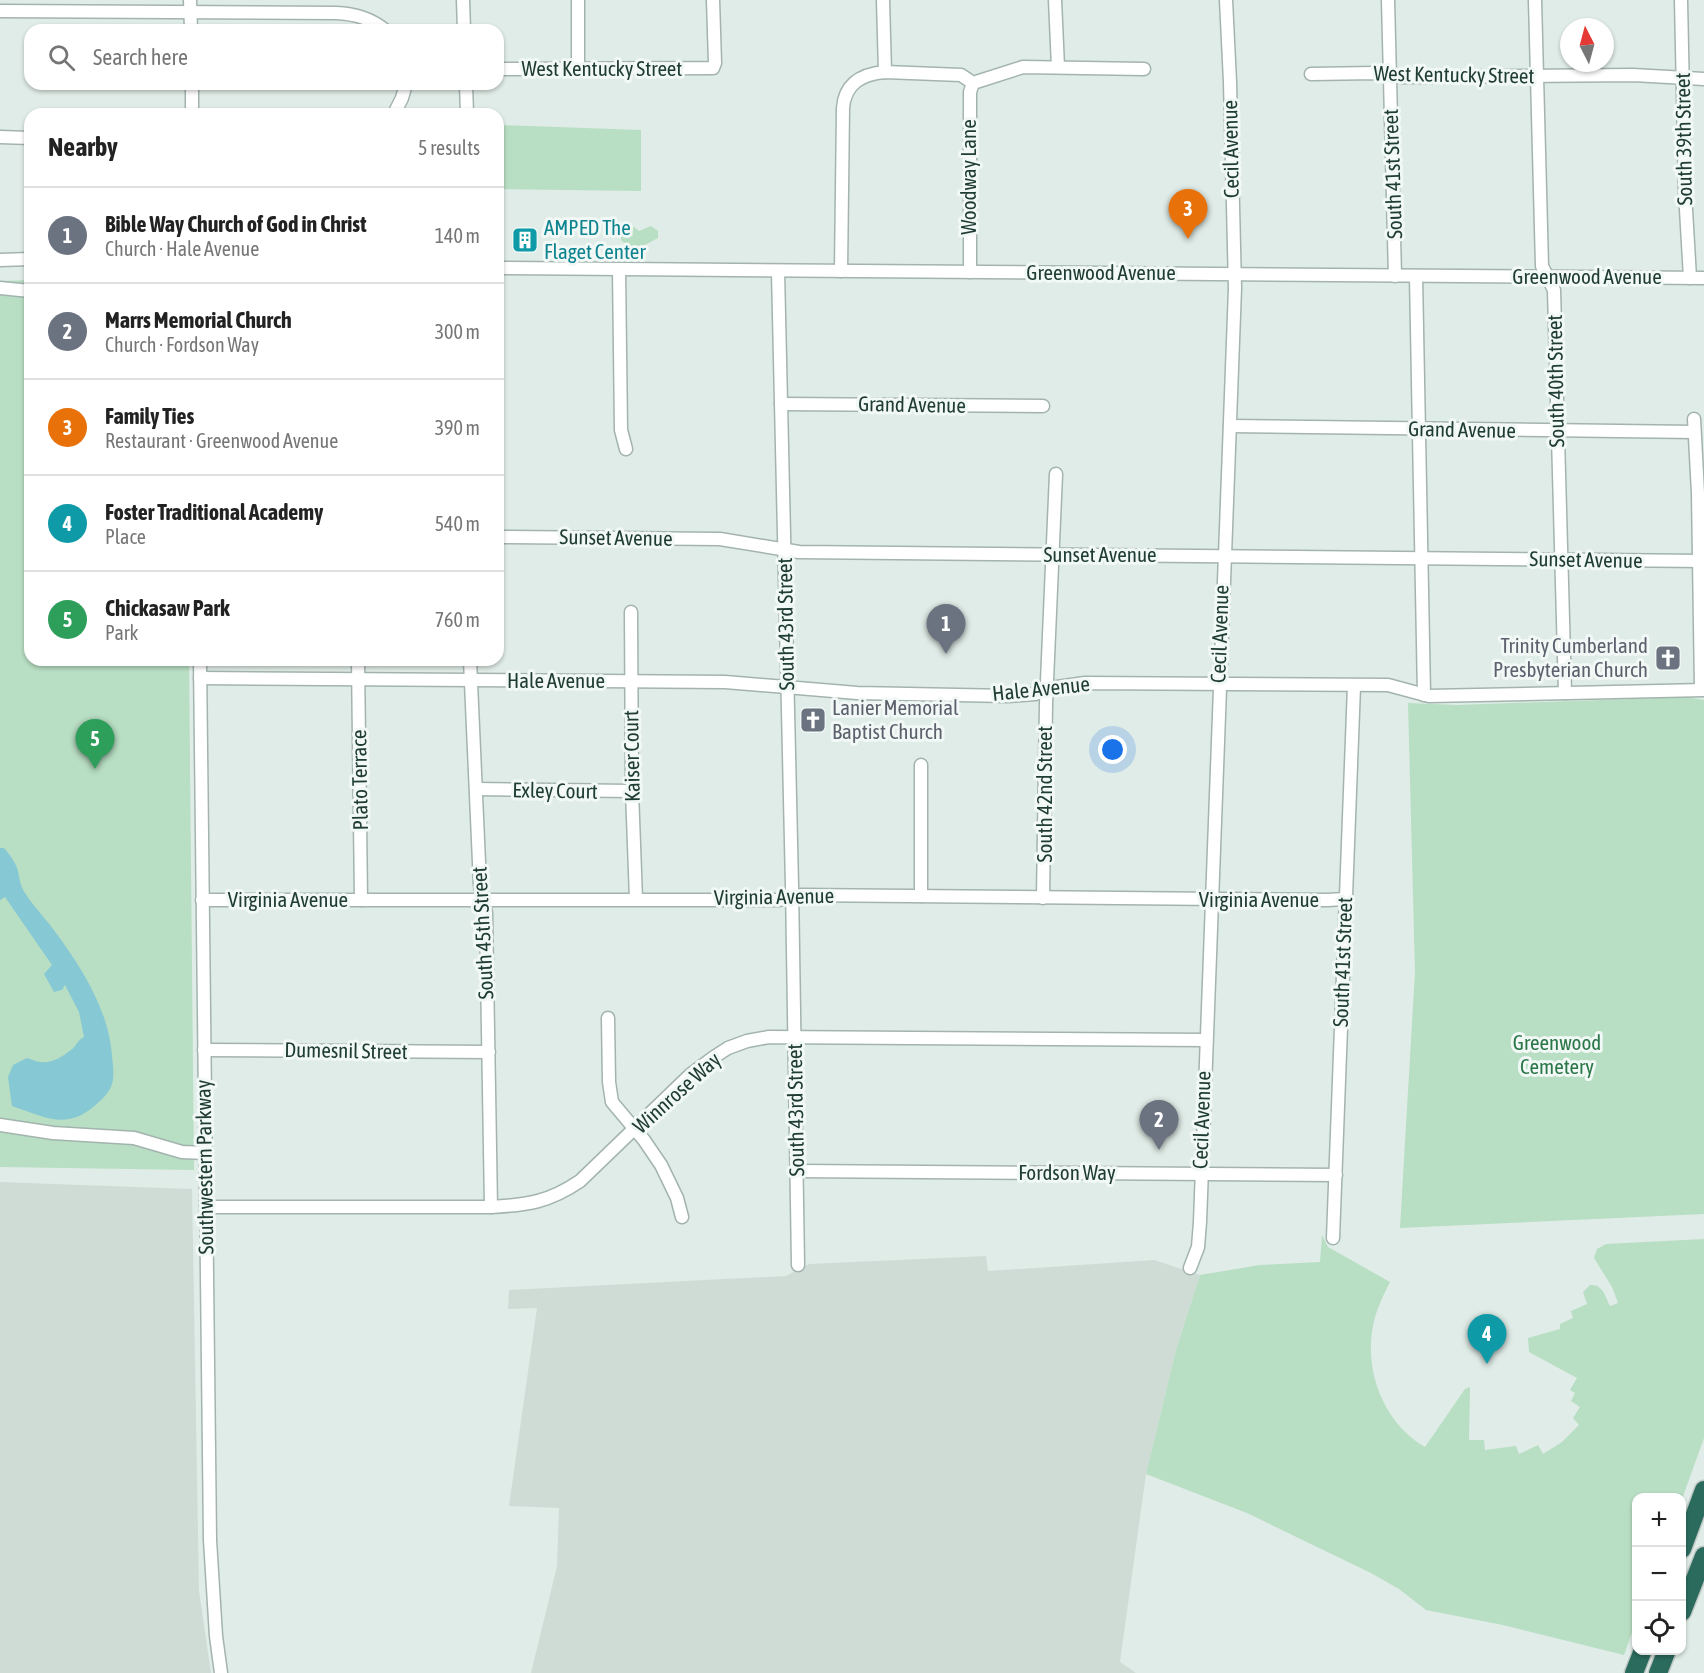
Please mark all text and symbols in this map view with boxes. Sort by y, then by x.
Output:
north arrow [1560,18,1614,72]
search box [24,24,504,90]
icon: search [45,41,78,74]
text: Search here [93,44,188,70]
street label: West Kentucky Street [522,56,682,80]
street label: West Kentucky Street [1373,61,1535,87]
street label: South 39th Street [1670,72,1696,206]
street label: Cecil Avenue [1217,100,1243,198]
street label: South 41st Street [1378,109,1406,239]
street label: Woodway Lane [956,119,980,235]
text: Nearby [48,132,118,162]
text: 5 results [418,136,480,159]
pin: 3 [1168,190,1208,239]
text: Bible Way Church of God in Christ [105,211,366,237]
place label: AMPED The Flaget Center [544,215,646,263]
text: 1 [63,224,72,247]
text: 140 m [435,224,480,247]
building icon: AMPED The Flaget Center [510,225,540,255]
text: Church · Hale Avenue [105,237,259,260]
street label: Greenwood Avenue [1026,260,1176,284]
street label: Greenwood Avenue [1512,264,1662,288]
text: Marrs Memorial Church [105,307,292,333]
street label: South 40th Street [1542,314,1568,448]
text: 2 [63,320,72,343]
text: 300 m [435,320,480,343]
text: Church · Fordson Way [105,333,259,356]
street label: Grand Avenue [858,391,966,417]
text: Family Ties [105,403,194,429]
text: 3 [63,416,72,439]
text: 390 m [435,416,480,439]
street label: Grand Avenue [1408,416,1516,442]
text: Restaurant · Greenwood Avenue [105,429,338,452]
text: Foster Traditional Academy [105,499,323,525]
text: 4 [63,512,72,535]
text: 540 m [435,512,480,535]
street label: Sunset Avenue [559,524,673,550]
text: Place [105,525,146,548]
street label: Sunset Avenue [1043,542,1157,566]
street label: Sunset Avenue [1529,546,1643,572]
street label: South 43rd Street [772,557,798,691]
street label: Cecil Avenue [1205,585,1233,683]
text: Chickasaw Park [105,595,230,621]
pin: 1 [926,604,966,654]
text: 5 [63,608,72,631]
text: 760 m [435,608,480,631]
text: Park [105,621,138,644]
place label: Trinity Cumberland Presbyterian Church [1493,633,1648,681]
church icon: Trinity Cumberland Presbyterian Church [1653,643,1683,673]
street label: Hale Avenue [507,668,605,692]
street label: Hale Avenue [991,671,1091,705]
place label: Lanier Memorial Baptist Church [832,695,959,743]
church icon: Lanier Memorial Baptist Church [798,705,828,735]
street label: Kaiser Court [618,710,644,802]
pin: 5 [76,720,115,769]
street label: South 42nd Street [1032,726,1056,862]
street label: Plato Terrace [346,729,372,831]
your location [1098,735,1127,764]
street label: Exley Court [512,777,598,803]
street label: South 45th Street [467,866,497,1000]
street label: Virginia Avenue [714,883,834,909]
street label: Virginia Avenue [228,887,348,911]
street label: Virginia Avenue [1199,887,1319,911]
street label: South 41st Street [1328,897,1356,1027]
park label: Greenwood Cemetery [1513,1030,1601,1078]
street label: Dumesnil Street [284,1037,408,1063]
street label: South 43rd Street [782,1043,808,1177]
street label: Winnrose Way [628,1047,725,1138]
street label: Cecil Avenue [1187,1071,1215,1169]
street label: Southwestern Parkway [190,1079,218,1255]
pin: 2 [1140,1100,1178,1150]
street label: Fordson Way [1018,1160,1116,1184]
pin: 4 [1468,1314,1506,1364]
map controls [1632,1493,1686,1655]
button: + [1632,1493,1686,1547]
button: − [1632,1547,1686,1601]
button: locate [1632,1601,1686,1655]

